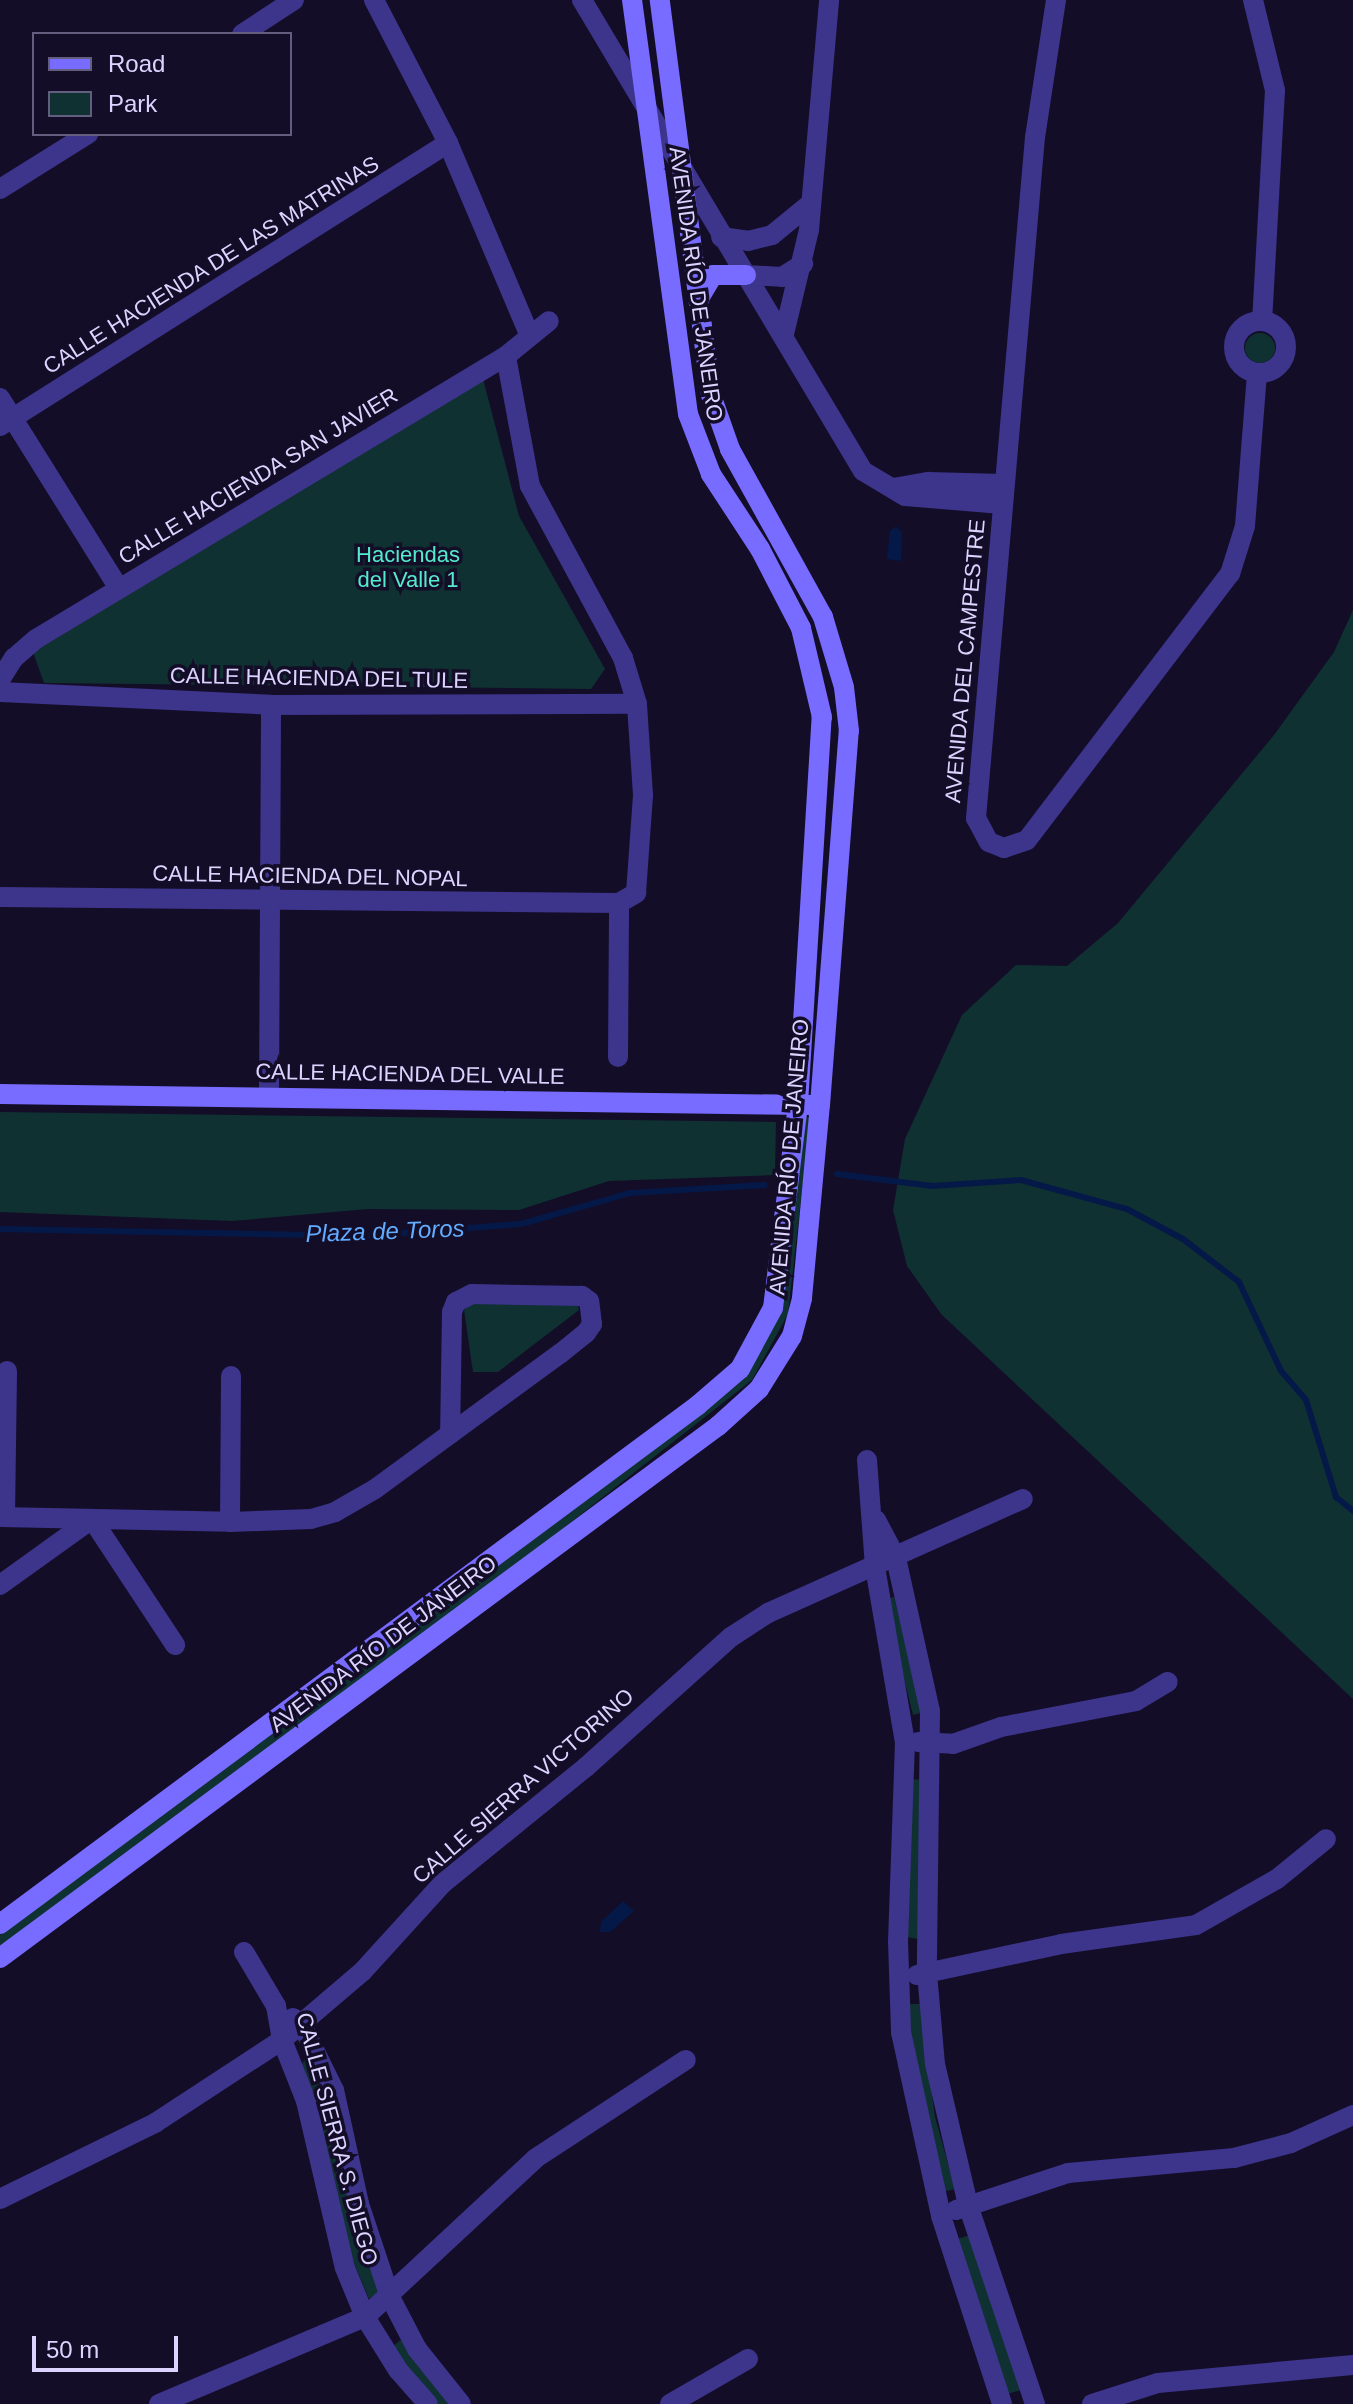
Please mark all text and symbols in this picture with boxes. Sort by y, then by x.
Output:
legend [32,32,292,136]
text: Road [108,50,165,77]
text: Park [108,90,157,117]
street label: AVENIDA RÍO DE JANEIRO [664,144,728,424]
street label: CALLE HACIENDA DE LAS MATRINAS [38,150,384,380]
street label: CALLE HACIENDA SAN JAVIER [113,382,403,570]
street label: AVENIDA DEL CAMPESTRE [939,517,991,805]
park label: Haciendas del Valle 1 [356,541,460,592]
street label: CALLE HACIENDA DEL TULE [168,662,470,694]
street label: CALLE HACIENDA DEL NOPAL [151,860,469,892]
street label: AVENIDA RÍO DE JANEIRO [764,1017,814,1297]
street label: CALLE HACIENDA DEL VALLE [254,1058,566,1090]
water label: Plaza de Toros [305,1214,465,1248]
street label: AVENIDA RÍO DE JANEIRO [264,1550,502,1738]
street label: CALLE SIERRA VICTORINO [407,1682,639,1890]
street label: CALLE SIERRA S. DIEGO [290,2009,384,2269]
scale bar [36,2320,182,2370]
text: 50 m [46,2336,99,2363]

